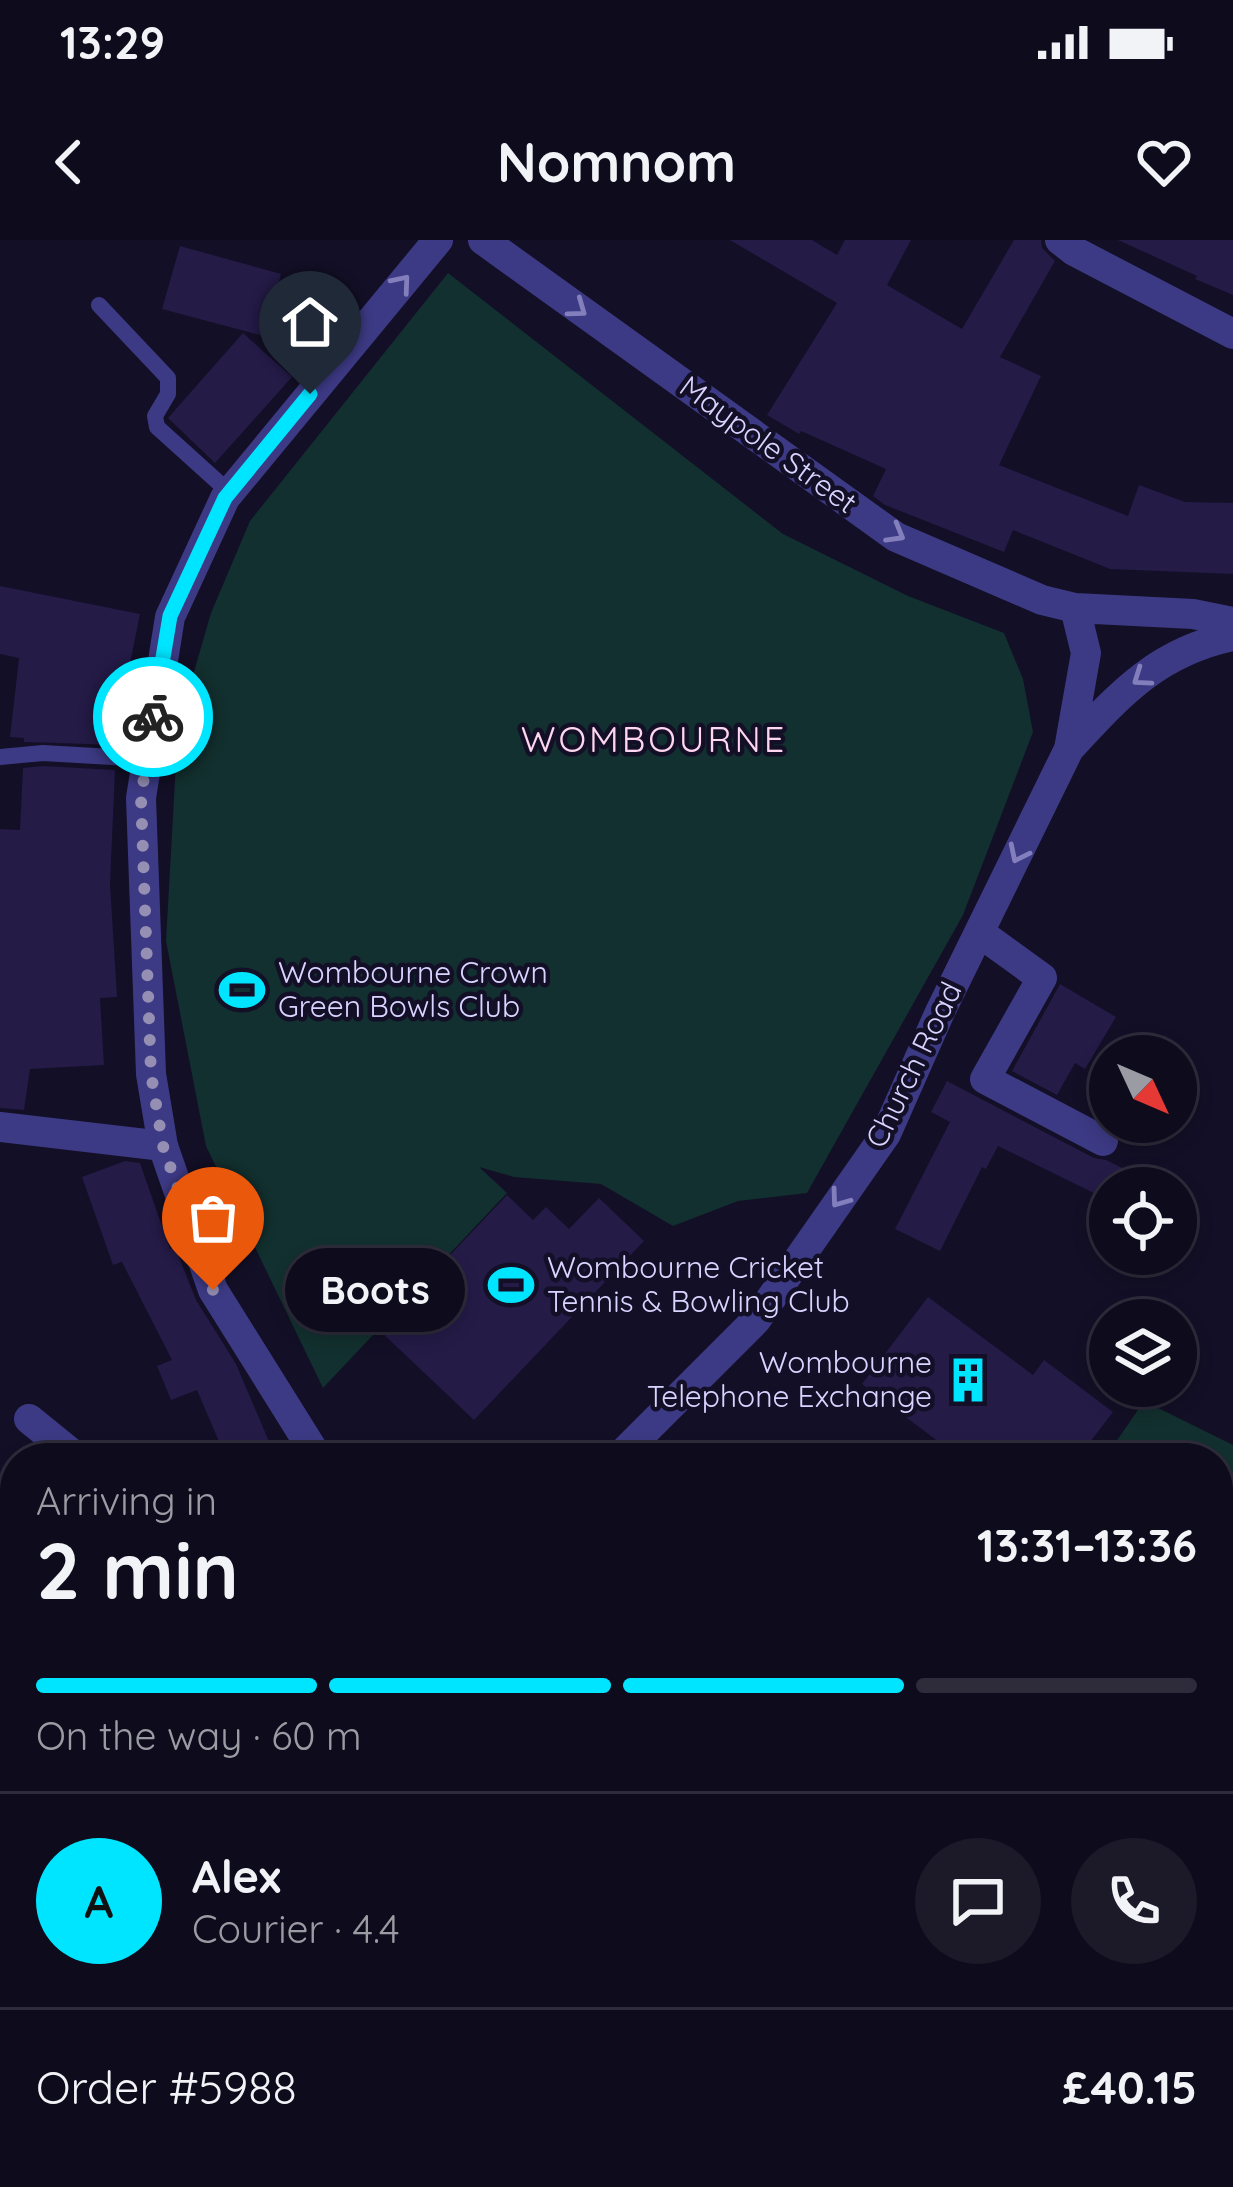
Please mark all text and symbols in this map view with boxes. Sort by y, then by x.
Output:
text: 13:29 [60,14,165,70]
text: Nomnom [497,128,736,196]
icon: back [36,129,102,195]
icon: heart [1131,129,1197,195]
pin [259,271,361,394]
one-way arrow [388,275,409,297]
icon: home [277,289,343,355]
one-way arrow [565,295,587,317]
street label: Maypole Street [672,367,865,521]
one-way arrow [883,520,905,543]
courier [93,657,213,777]
one-way arrow [1132,663,1154,685]
icon: bike [120,684,186,750]
district label: WOMBOURNE [521,716,787,761]
one-way arrow [1009,842,1032,863]
place label: Wombourne Crown Green Bowls Club [278,953,548,1025]
sports icon: Wombourne Crown Green Bowls Club [217,965,267,1015]
street label: Church Road [857,975,970,1154]
north arrow [1089,1035,1197,1143]
map controls [1089,1035,1197,1407]
pin [162,1167,264,1290]
button: locate [1089,1167,1197,1275]
icon: bag [180,1185,246,1251]
one-way arrow [831,1186,853,1208]
callout: Boots [285,1248,465,1332]
place label: Wombourne Cricket Tennis & Bowling Club [547,1248,850,1320]
sports icon: Wombourne Cricket Tennis & Bowling Club [486,1260,536,1310]
text: Boots [320,1265,430,1314]
button: layers [1089,1299,1197,1407]
place label: Wombourne Telephone Exchange [647,1343,932,1415]
building icon: Wombourne Telephone Exchange [943,1355,993,1405]
text: Arriving in [36,1476,217,1525]
text: 13:31–13:36 [977,1517,1197,1573]
text: 2 min [36,1521,239,1619]
text: On the way · 60 m [36,1711,362,1760]
button: chat [915,1838,1041,1964]
button: phone [1071,1838,1197,1964]
text: Alex [192,1848,281,1904]
text: A [85,1873,113,1929]
text: Courier · 4.4 [192,1904,400,1953]
text: Order #5988 [36,2059,297,2115]
text: £40.15 [1062,2059,1197,2115]

